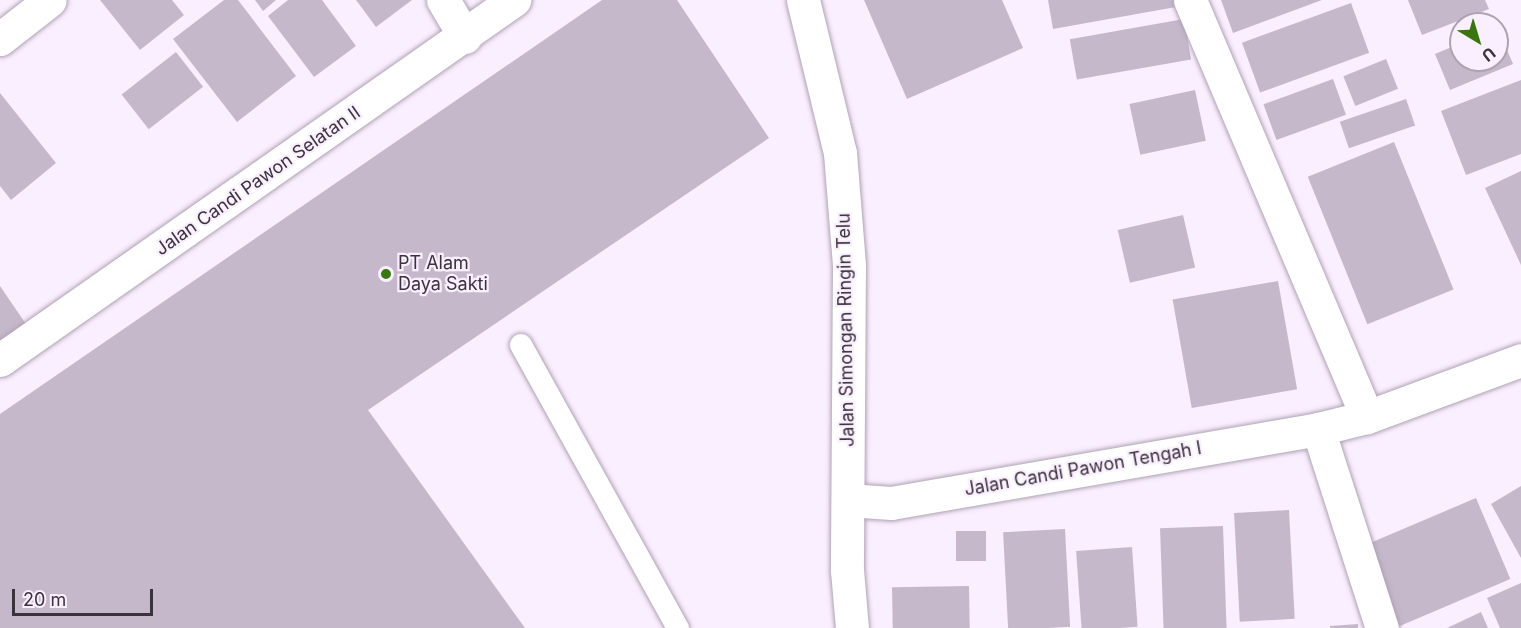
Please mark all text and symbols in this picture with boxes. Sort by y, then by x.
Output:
north arrow [1449,12,1509,72]
text: U [1478,43,1500,66]
street label: Jalan Candi Pawon Selatan II [151,102,365,260]
street label: Jalan Simongan Ringin Telu [833,213,859,447]
place label: PT Alam Daya Sakti [398,253,488,296]
marker: PT Alam Daya Sakti [379,267,393,281]
street label: Jalan Candi Pawon Tengah I [963,437,1203,501]
scale bar [15,577,156,615]
text: 20 m [23,589,66,610]

